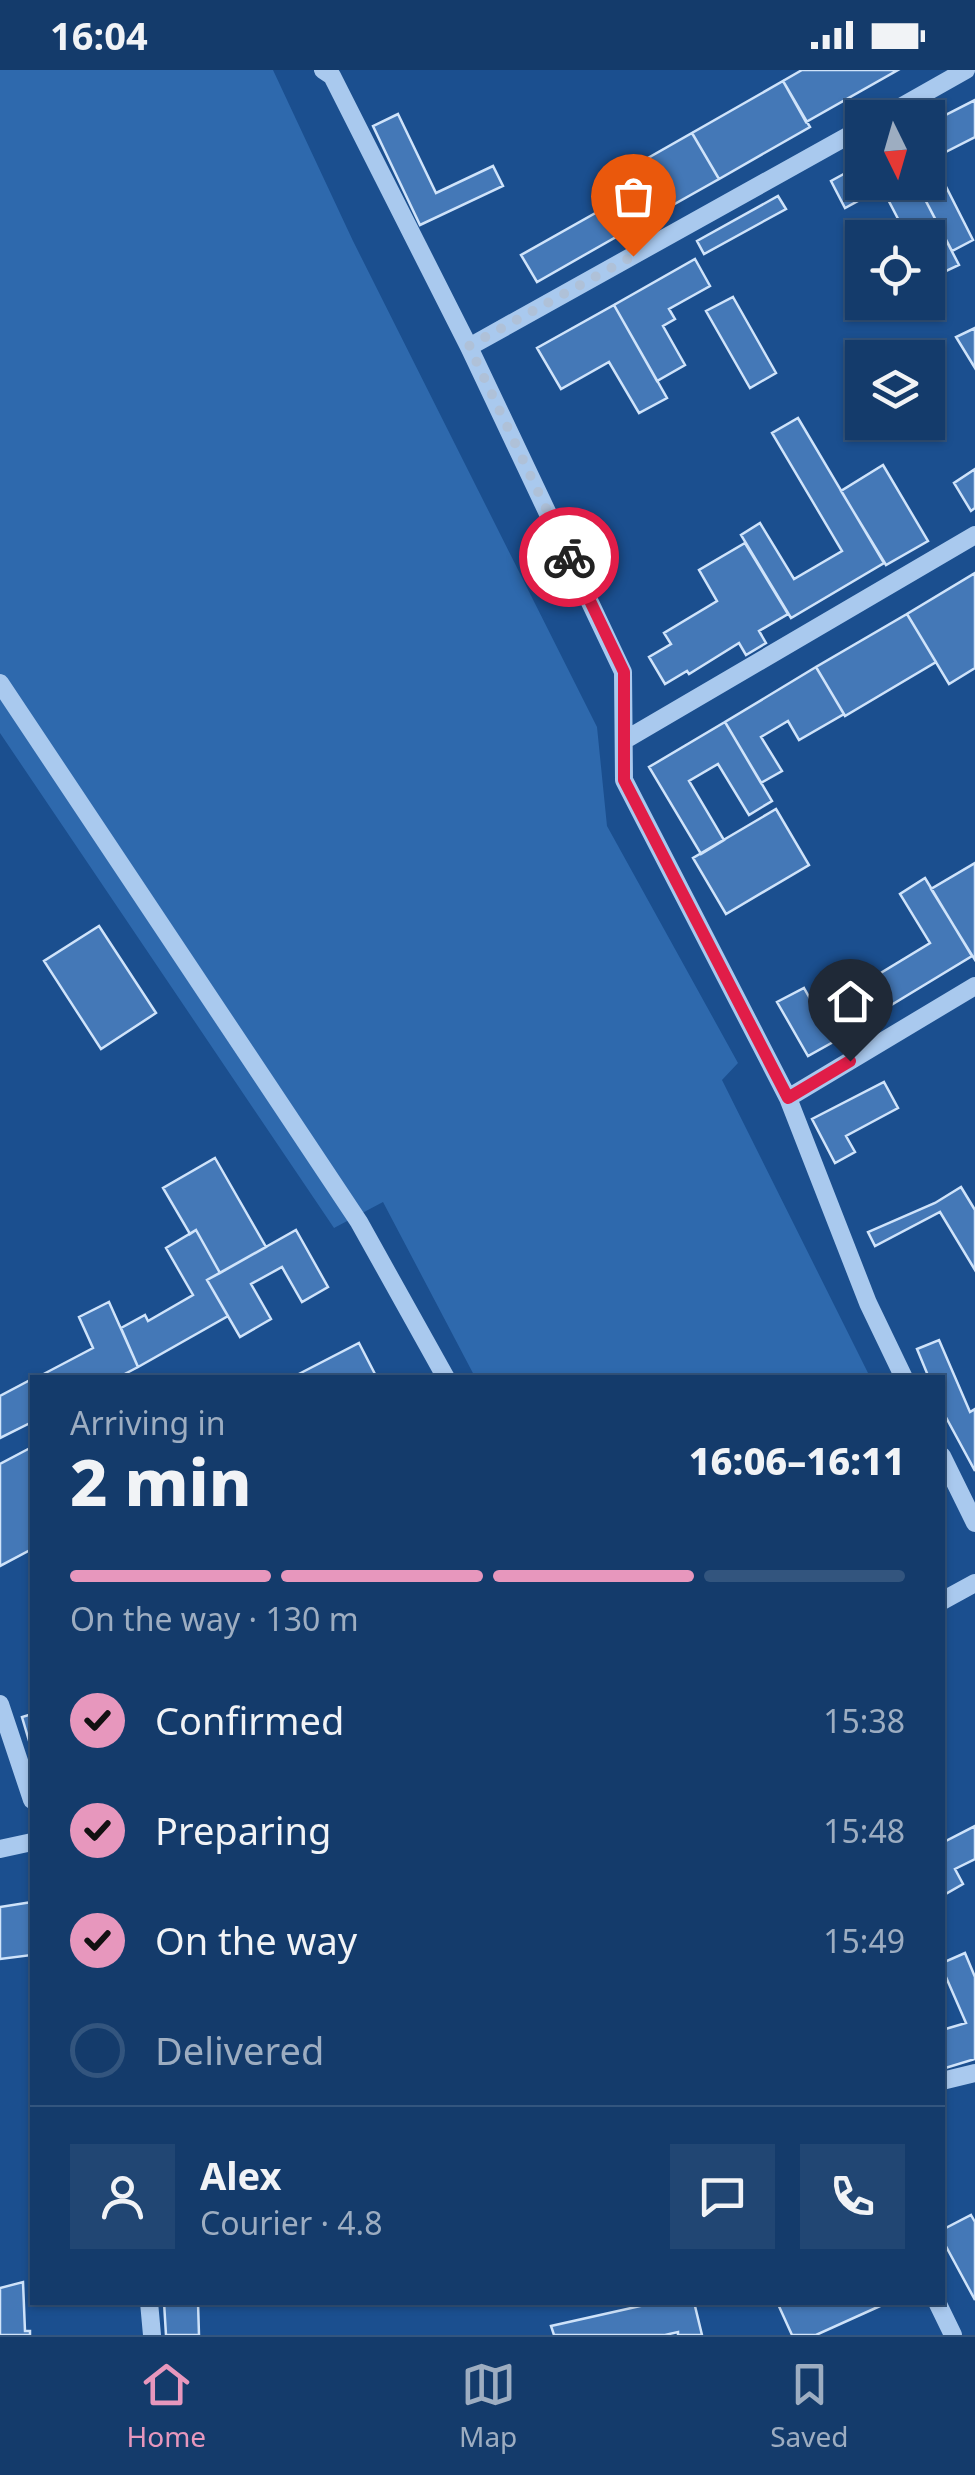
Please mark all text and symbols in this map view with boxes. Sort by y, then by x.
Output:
text: 16:04 [50,9,148,61]
north arrow [845,100,945,200]
map controls [845,100,945,440]
pin [591,154,676,257]
icon: bag [606,169,661,224]
button: locate [845,220,945,320]
button: layers [845,340,945,440]
courier [519,507,619,607]
icon: bike [542,530,597,585]
pin [808,959,893,1062]
icon: home [823,974,878,1029]
text: Arriving in [70,1401,225,1444]
text: 16:06–16:11 [689,1434,905,1486]
text: 2 min [70,1437,252,1525]
text: On the way · 130 m [70,1597,359,1640]
icon: check [70,1693,125,1748]
text: Confirmed [155,1694,344,1746]
text: 15:38 [823,1699,905,1742]
icon: check [70,1803,125,1858]
text: Preparing [155,1804,331,1856]
text: 15:48 [823,1809,905,1852]
icon: check [70,1913,125,1968]
text: On the way [155,1914,357,1966]
text: 15:49 [823,1919,905,1962]
text: Delivered [155,2024,324,2076]
button: person [70,2144,175,2249]
button: chat [670,2144,775,2249]
button: phone [800,2144,905,2249]
text: Alex [200,2149,282,2201]
text: Courier · 4.8 [200,2201,383,2244]
tab: Home [126,2357,206,2455]
tab: Map [459,2357,517,2455]
tab: Saved [770,2357,849,2455]

